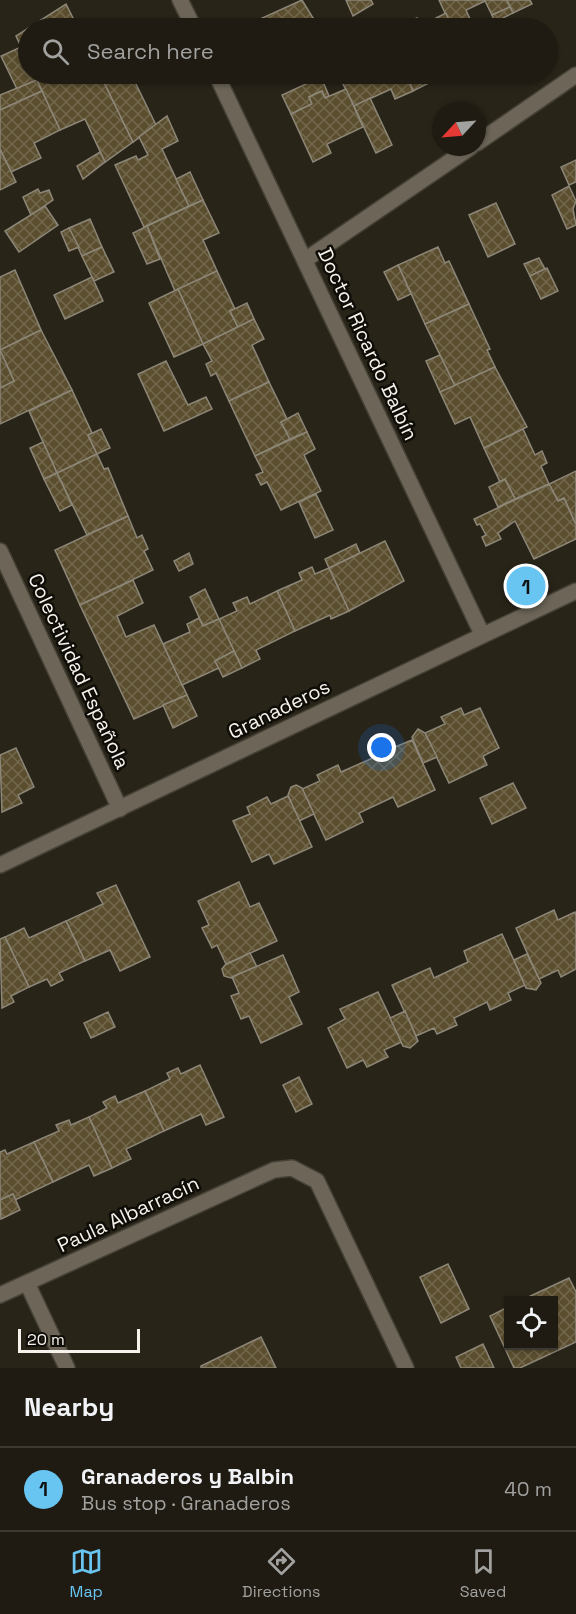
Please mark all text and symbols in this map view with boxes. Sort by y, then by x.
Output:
search box [18,18,558,84]
icon: search [39,35,72,68]
text: Search here [87,37,214,65]
north arrow [432,102,486,156]
street label: Doctor Ricardo Balbín [312,244,424,444]
pin: 1 [506,564,546,608]
street label: Colectividad Española [22,569,136,773]
street label: Granaderos [224,673,334,745]
your location [367,733,396,762]
street label: Paula Albarracín [53,1170,203,1258]
map controls [504,1296,558,1350]
button: locate [504,1296,558,1350]
scale bar [18,1326,140,1354]
text: 20 m [27,1329,65,1350]
text: Nearby [24,1390,114,1424]
text: Granaderos y Balbin [81,1462,294,1490]
text: 1 [39,1476,48,1502]
text: 40 m [504,1476,552,1502]
text: Bus stop · Granaderos [81,1490,291,1516]
tab: Map [70,1545,103,1602]
tab: Directions [242,1545,321,1602]
tab: Saved [460,1545,506,1602]

